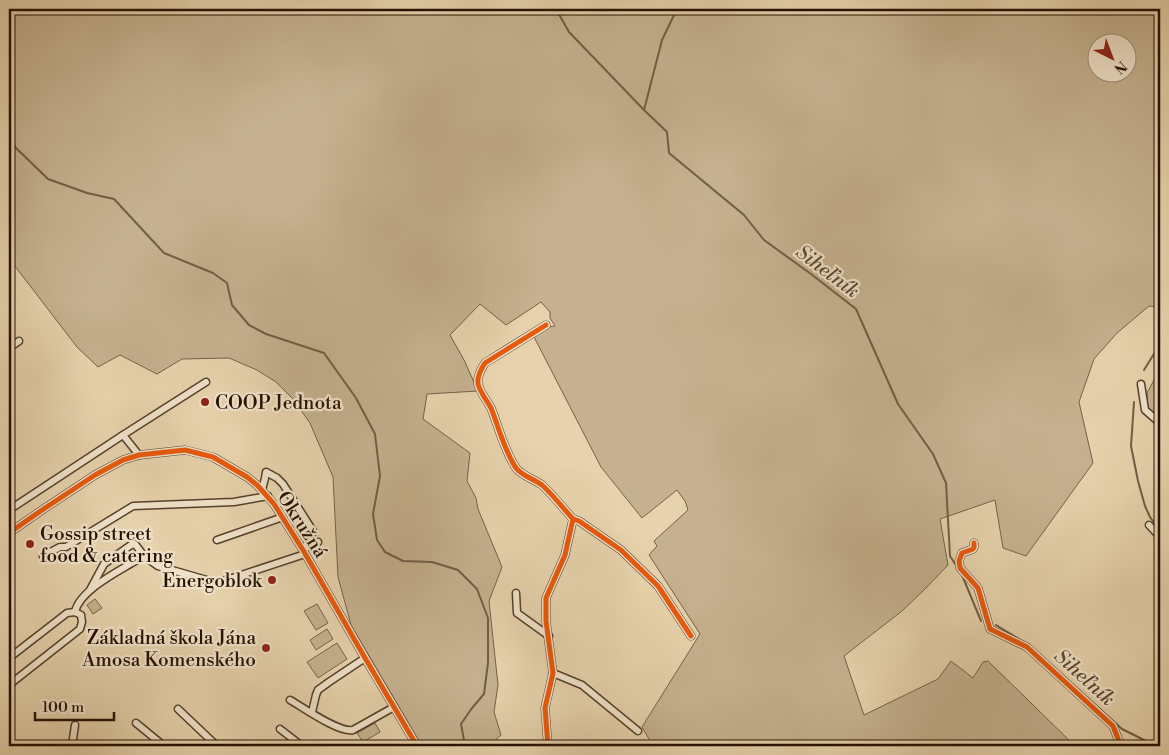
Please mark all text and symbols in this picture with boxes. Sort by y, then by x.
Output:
north arrow [1086,32,1136,82]
text: N [1110,57,1130,77]
water label: Siheľník [790,240,864,304]
place label: COOP Jednota [215,391,342,415]
marker: COOP Jednota [199,396,211,408]
street label: Okružná [272,487,333,563]
place label: Gossip street food & catering [40,522,173,568]
marker: Gossip street food & catering [24,538,36,550]
place label: Energoblok [162,569,263,593]
marker: Energoblok [266,574,278,586]
place label: Základná škola Jána Amosa Komenského [81,626,256,672]
marker: Základná škola Jána Amosa Komenského [260,642,272,654]
water label: Siheľník [1048,644,1120,712]
scale bar [35,690,114,722]
text: 100 m [42,698,84,717]

